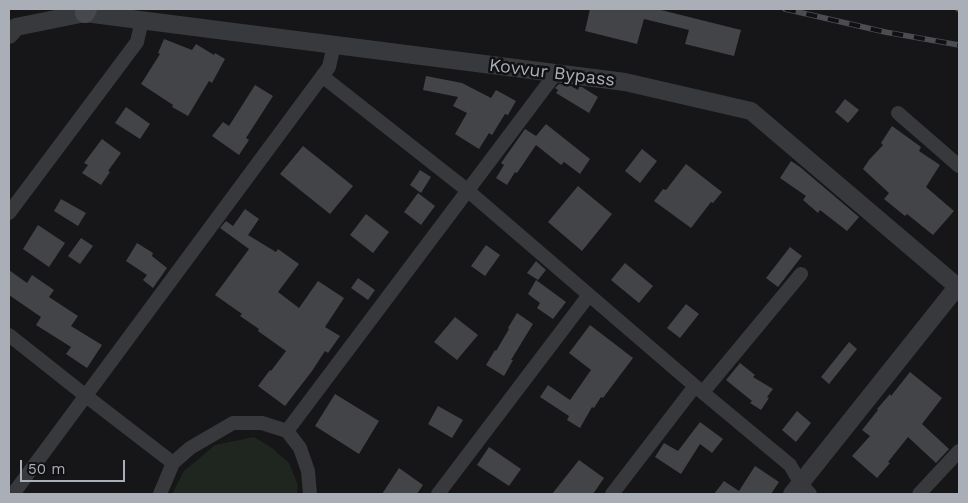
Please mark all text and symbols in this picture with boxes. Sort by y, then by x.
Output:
street label: Kovvur Bypass [488,55,616,91]
scale bar [22,450,128,482]
text: 50 m [28,460,65,478]

